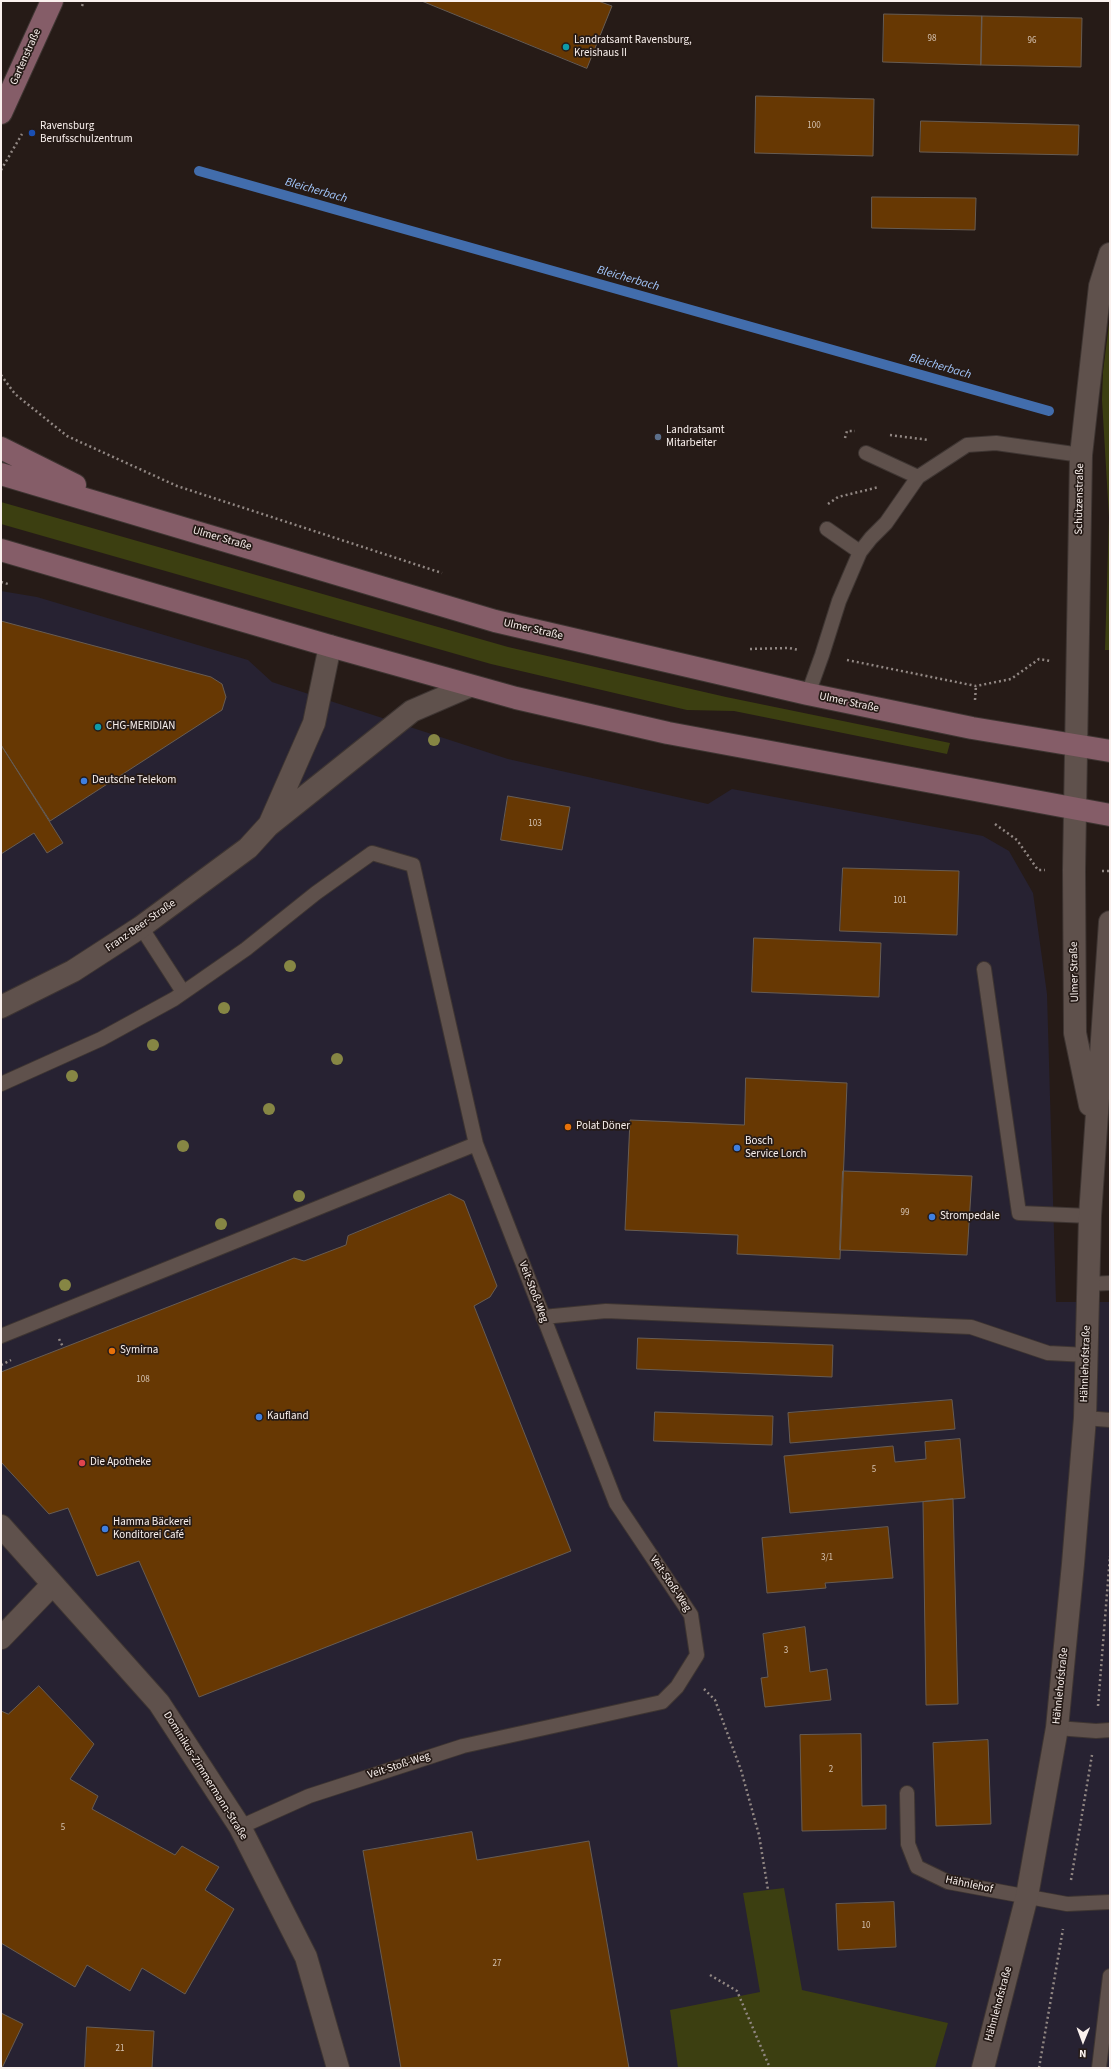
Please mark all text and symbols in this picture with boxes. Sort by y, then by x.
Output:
street label: Gartenstraße [8,27,44,87]
place label: Landratsamt Ravensburg, Kreishaus II [574,34,692,60]
house number: 98 [928,34,936,44]
house number: 96 [1028,36,1036,46]
marker: Landratsamt Ravensburg, Kreishaus II [561,42,571,52]
place label: Ravensburg Berufsschulzentrum [40,120,133,146]
house number: 100 [807,121,821,131]
marker: Ravensburg Berufsschulzentrum [27,128,37,138]
water label: Bleicherbach [283,175,349,207]
water label: Bleicherbach [595,263,661,295]
water label: Bleicherbach [907,351,973,383]
place label: Landratsamt Mitarbeiter [666,424,725,450]
marker: Landratsamt Mitarbeiter [653,432,663,442]
street label: Schützenstraße [1073,463,1087,535]
street label: Ulmer Straße [191,524,253,554]
street label: Ulmer Straße [502,617,564,643]
street label: Ulmer Straße [818,690,880,716]
place label: CHG-MERIDIAN [106,720,175,734]
marker: CHG-MERIDIAN [93,722,103,732]
place label: Deutsche Telekom [92,774,176,788]
marker: Deutsche Telekom [79,776,89,786]
house number: 103 [528,819,542,829]
house number: 101 [893,896,907,906]
street label: Franz-Beer-Straße [103,897,179,955]
street label: Ulmer Straße [1068,942,1082,1002]
place label: Polat Döner [576,1120,630,1134]
marker: Polat Döner [563,1122,573,1132]
place label: Bosch Service Lorch [745,1135,807,1161]
marker: Bosch Service Lorch [732,1143,742,1153]
house number: 99 [901,1208,909,1218]
place label: Strompedale [940,1210,1000,1224]
marker: Strompedale [927,1212,937,1222]
street label: Veit-Stoß-Weg [515,1259,551,1325]
street label: Hähnlehofstraße [1078,1325,1094,1403]
place label: Symirna [120,1344,158,1358]
marker: Symirna [107,1346,117,1356]
house number: 108 [136,1375,150,1385]
place label: Kaufland [267,1410,309,1424]
marker: Kaufland [254,1412,264,1422]
place label: Die Apotheke [90,1456,151,1470]
marker: Die Apotheke [77,1458,87,1468]
house number: 5 [872,1465,876,1475]
place label: Hamma Bäckerei Konditorei Café [113,1516,191,1542]
marker: Hamma Bäckerei Konditorei Café [100,1524,110,1534]
house number: 3/1 [821,1553,833,1563]
street label: Veit-Stoß-Weg [646,1554,694,1614]
house number: 3 [784,1646,788,1656]
street label: Hähnlehofstraße [1050,1647,1072,1725]
street label: Dominikus-Zimmermann-Straße [160,1709,250,1843]
street label: Veit-Stoß-Weg [366,1750,432,1782]
house number: 2 [829,1765,833,1775]
house number: 5 [61,1823,65,1833]
street label: Hähnlehof [944,1874,994,1896]
house number: 10 [862,1921,870,1931]
house number: 27 [493,1959,501,1969]
street label: Hähnlehofstraße [983,1965,1015,2043]
north arrow [1063,2021,1103,2061]
house number: 21 [116,2044,124,2054]
text: N [1079,2046,1087,2061]

